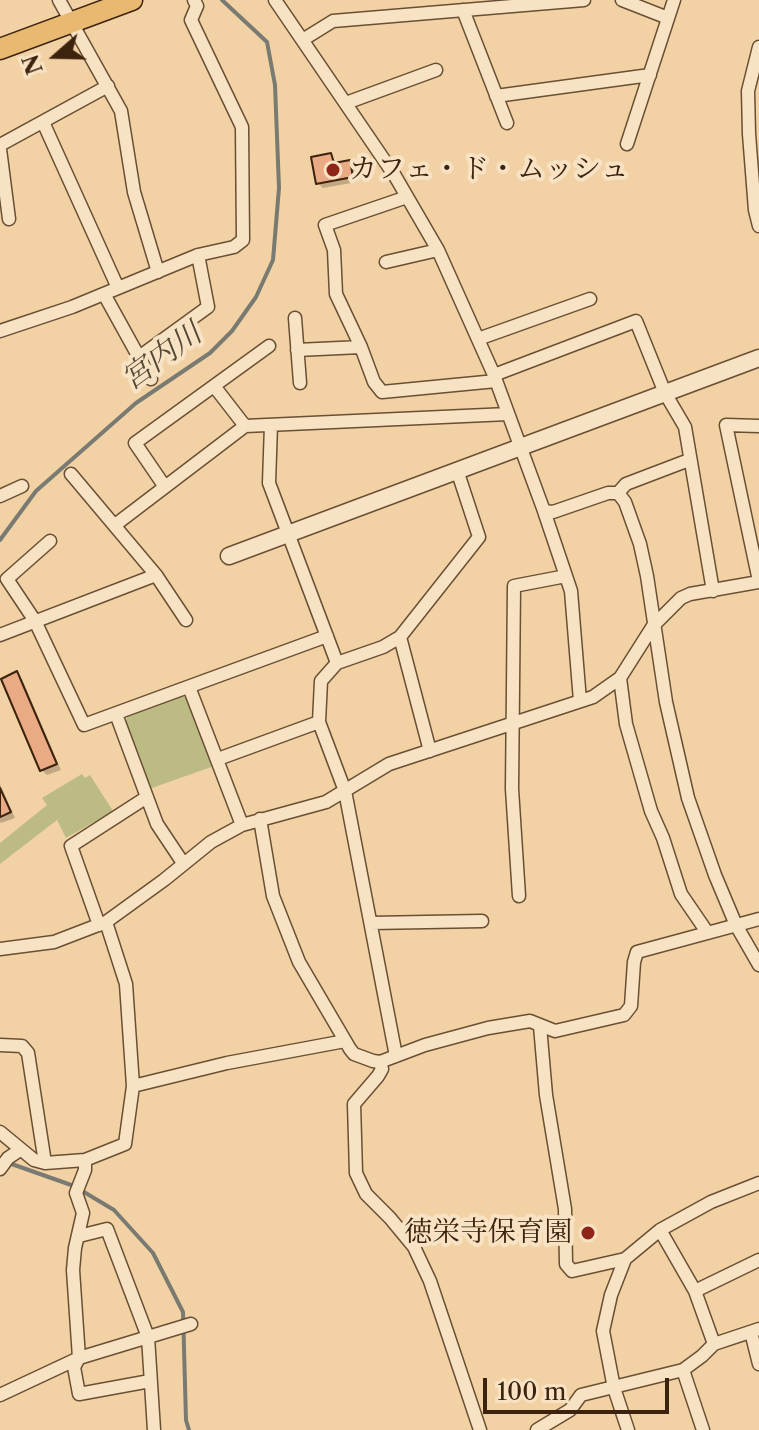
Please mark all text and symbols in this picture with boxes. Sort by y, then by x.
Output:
north arrow [16,16,96,96]
text: N [17,51,49,78]
place label: カフェ・ド・ムッシュ [349,153,629,187]
marker: カフェ・ド・ムッシュ [324,161,342,179]
water label: 宮内川 [115,316,209,398]
place label: 徳栄寺保育園 [404,1216,572,1250]
marker: 徳栄寺保育園 [579,1224,597,1242]
scale bar [487,1362,673,1412]
text: 100 m [497,1377,566,1406]

